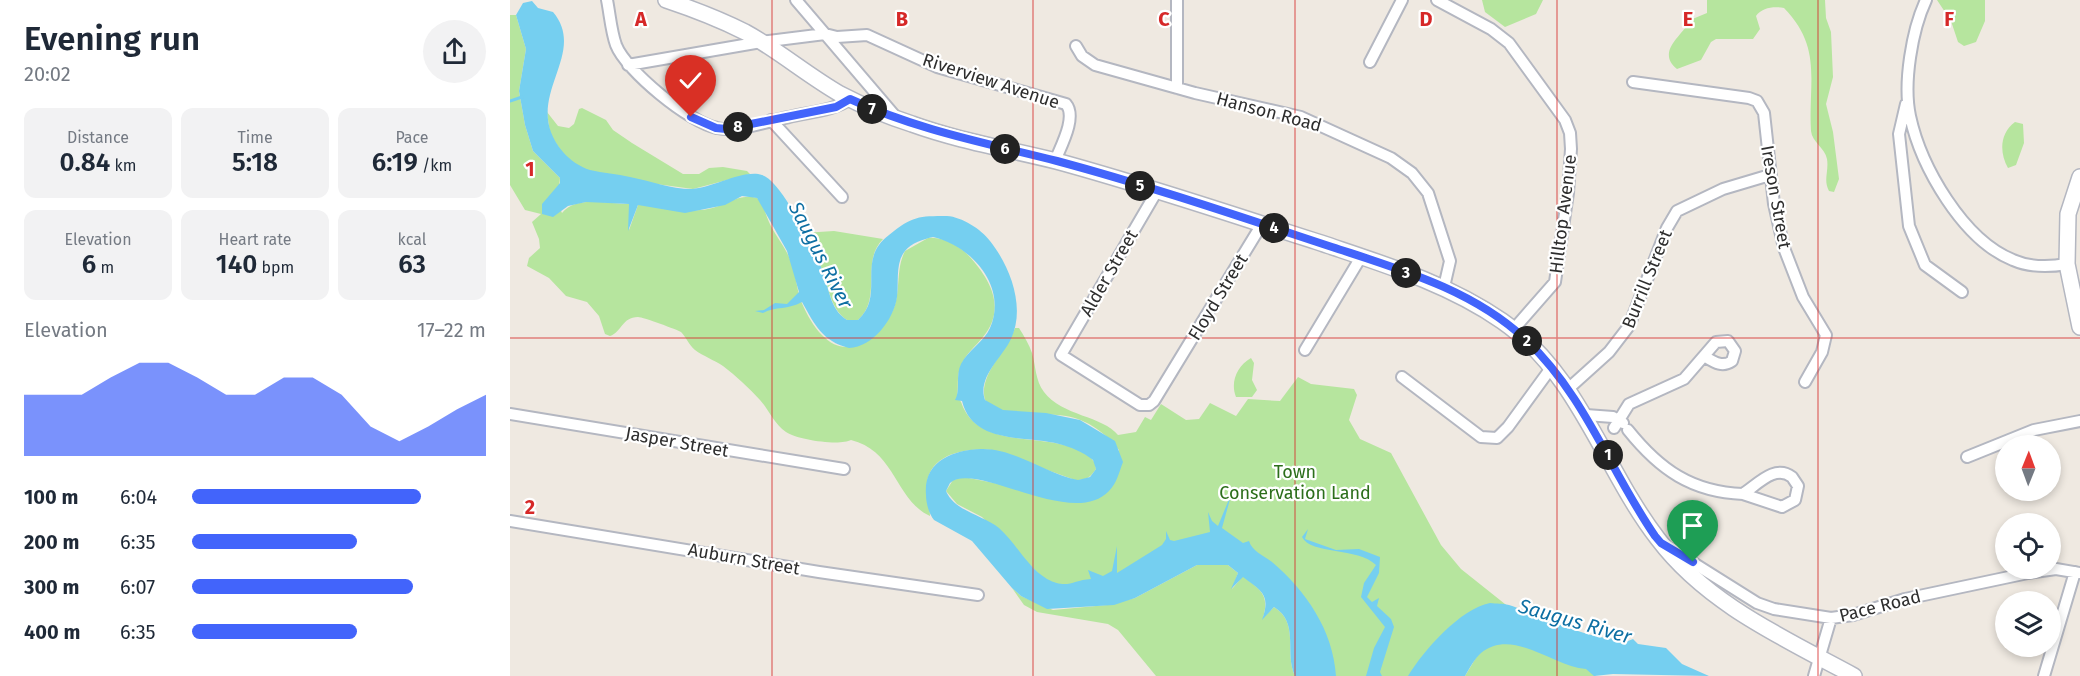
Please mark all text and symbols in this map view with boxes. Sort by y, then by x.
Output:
text: A [634,7,648,31]
text: B [896,7,908,31]
text: C [1158,7,1170,31]
text: D [1419,7,1433,31]
text: E [1683,7,1693,31]
text: F [1944,7,1954,31]
text: Evening run [24,19,200,59]
button: share [423,20,486,83]
street label: Riverview Avenue [920,48,1062,114]
pin [665,55,716,117]
text: 20:02 [24,62,71,86]
icon: check [674,64,707,97]
street label: Hanson Road [1214,87,1324,137]
pin: 7 [857,94,887,124]
text: 7 [868,99,876,118]
pin: 8 [723,112,753,142]
text: 8 [733,117,743,136]
text: Distance [67,128,129,147]
text: Time [237,128,273,147]
text: Pace [395,128,429,147]
pin: 6 [990,134,1020,164]
text: 6 [1000,139,1010,158]
street label: Ireson Street [1756,144,1796,251]
text: 0.84 [60,147,110,178]
text: 5:18 [232,147,278,178]
text: 6:19 [372,147,418,178]
street label: Hilltop Avenue [1545,153,1581,275]
text: km [110,156,136,175]
text: /km [418,156,452,175]
text: 1 [525,157,535,181]
pin: 5 [1125,171,1155,201]
text: 5 [1136,176,1144,195]
water label: Saugus River [783,197,859,314]
pin: 4 [1259,213,1289,243]
text: 4 [1269,218,1279,237]
street label: Alder Street [1075,225,1143,320]
street label: Burrill Street [1617,226,1677,332]
text: Elevation [64,230,132,249]
text: Heart rate [219,230,291,249]
text: kcal [398,230,426,249]
text: 6 [82,249,96,280]
text: 140 [216,249,257,280]
text: 63 [398,249,426,280]
street label: Floyd Street [1183,249,1253,344]
text: m [96,258,114,277]
text: bpm [257,258,294,277]
pin: 3 [1391,258,1421,288]
text: 3 [1402,263,1410,282]
text: Elevation [24,318,108,342]
text: 17–22 m [417,318,486,342]
pin: 2 [1512,326,1542,356]
text: 2 [1523,331,1531,350]
street label: Jasper Street [624,422,731,462]
north arrow [1995,435,2061,501]
map controls [1995,435,2061,657]
pin: 1 [1593,440,1623,470]
text: 1 [1604,445,1612,464]
park label: Town Conservation Land [1219,461,1371,504]
text: 100 m [24,485,78,509]
text: 6:04 [120,485,157,509]
text: 2 [525,495,535,519]
pin [1667,500,1718,562]
icon: arrive [1676,509,1709,542]
button: locate [1995,513,2061,579]
text: 200 m [24,530,79,554]
text: 6:35 [120,530,156,554]
street label: Auburn Street [686,538,802,580]
text: 300 m [24,575,79,599]
text: 6:07 [120,575,155,599]
street label: Pace Road [1837,585,1923,627]
button: layers [1995,591,2061,657]
water label: Saugus River [1515,593,1636,649]
text: 400 m [24,620,80,644]
text: 6:35 [120,620,156,644]

